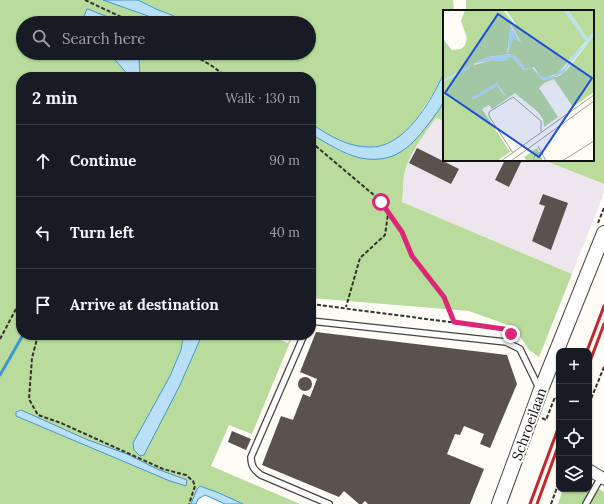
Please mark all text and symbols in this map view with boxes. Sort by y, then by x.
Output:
inset map [443,10,594,161]
search box [16,16,316,60]
icon: search [30,27,52,49]
text: Search here [62,29,145,48]
text: 2 min [32,87,78,109]
text: Walk · 130 m [225,90,300,107]
icon: ahead [32,150,54,172]
text: Continue [70,151,136,170]
text: 90 m [269,152,300,169]
route start [372,193,390,211]
icon: left [32,222,54,244]
text: Turn left [70,223,134,242]
text: 40 m [270,224,300,241]
icon: arrive [32,294,54,316]
text: Arrive at destination [70,295,219,314]
route end [502,325,520,343]
map controls [556,348,592,492]
button: + [556,348,592,384]
button: − [556,384,592,420]
street label: Schroeilaan [508,385,551,463]
button: locate [556,420,592,456]
button: layers [556,456,592,492]

